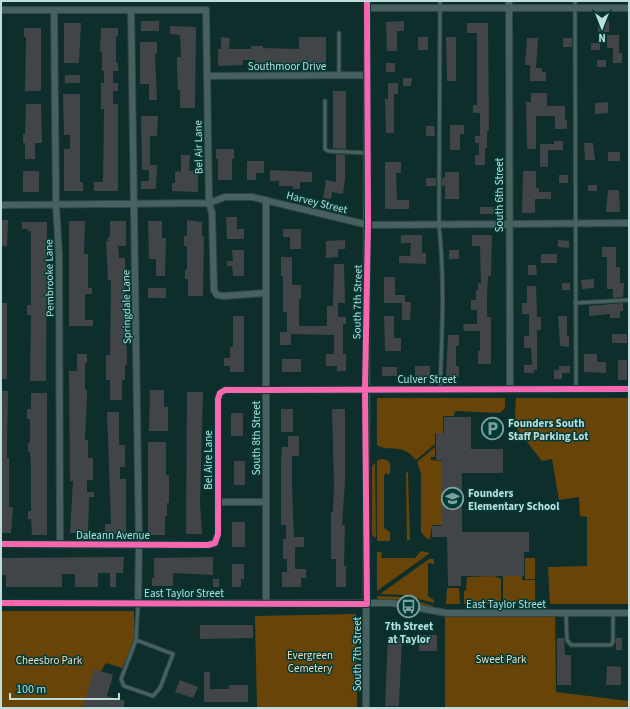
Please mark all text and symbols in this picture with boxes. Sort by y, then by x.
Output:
north arrow [582,8,622,48]
text: N [598,30,606,45]
street label: Southmoor Drive [248,59,327,74]
street label: Bel Air Lane [191,119,206,174]
street label: South 6th Street [492,157,507,232]
street label: Harvey Street [285,188,349,217]
street label: Pembrooke Lane [41,239,58,317]
street label: South 7th Street [349,264,366,339]
street label: Springdale Lane [118,269,135,344]
street label: Culver Street [397,372,457,387]
street label: South 8th Street [249,400,264,475]
parking icon: Founders South Staff Parking Lot [479,416,505,442]
place label: Founders South Staff Parking Lot [508,416,589,444]
street label: Bel Aire Lane [201,430,216,490]
school or university icon: Founders Elementary School [439,486,465,512]
place label: Founders Elementary School [468,486,560,514]
street label: Daleann Avenue [76,528,151,543]
street label: East Taylor Street [144,586,224,601]
bus stop icon: 7th Street at Taylor [396,593,422,619]
street label: East Taylor Street [466,597,546,612]
street label: South 7th Street [350,616,365,691]
place label: 7th Street at Taylor [385,619,434,647]
park label: Evergreen Cemetery [287,648,333,676]
park label: Sweet Park [475,652,527,667]
park label: Cheesbro Park [16,653,83,668]
scale bar [10,675,119,701]
text: 100 m [16,681,46,698]

